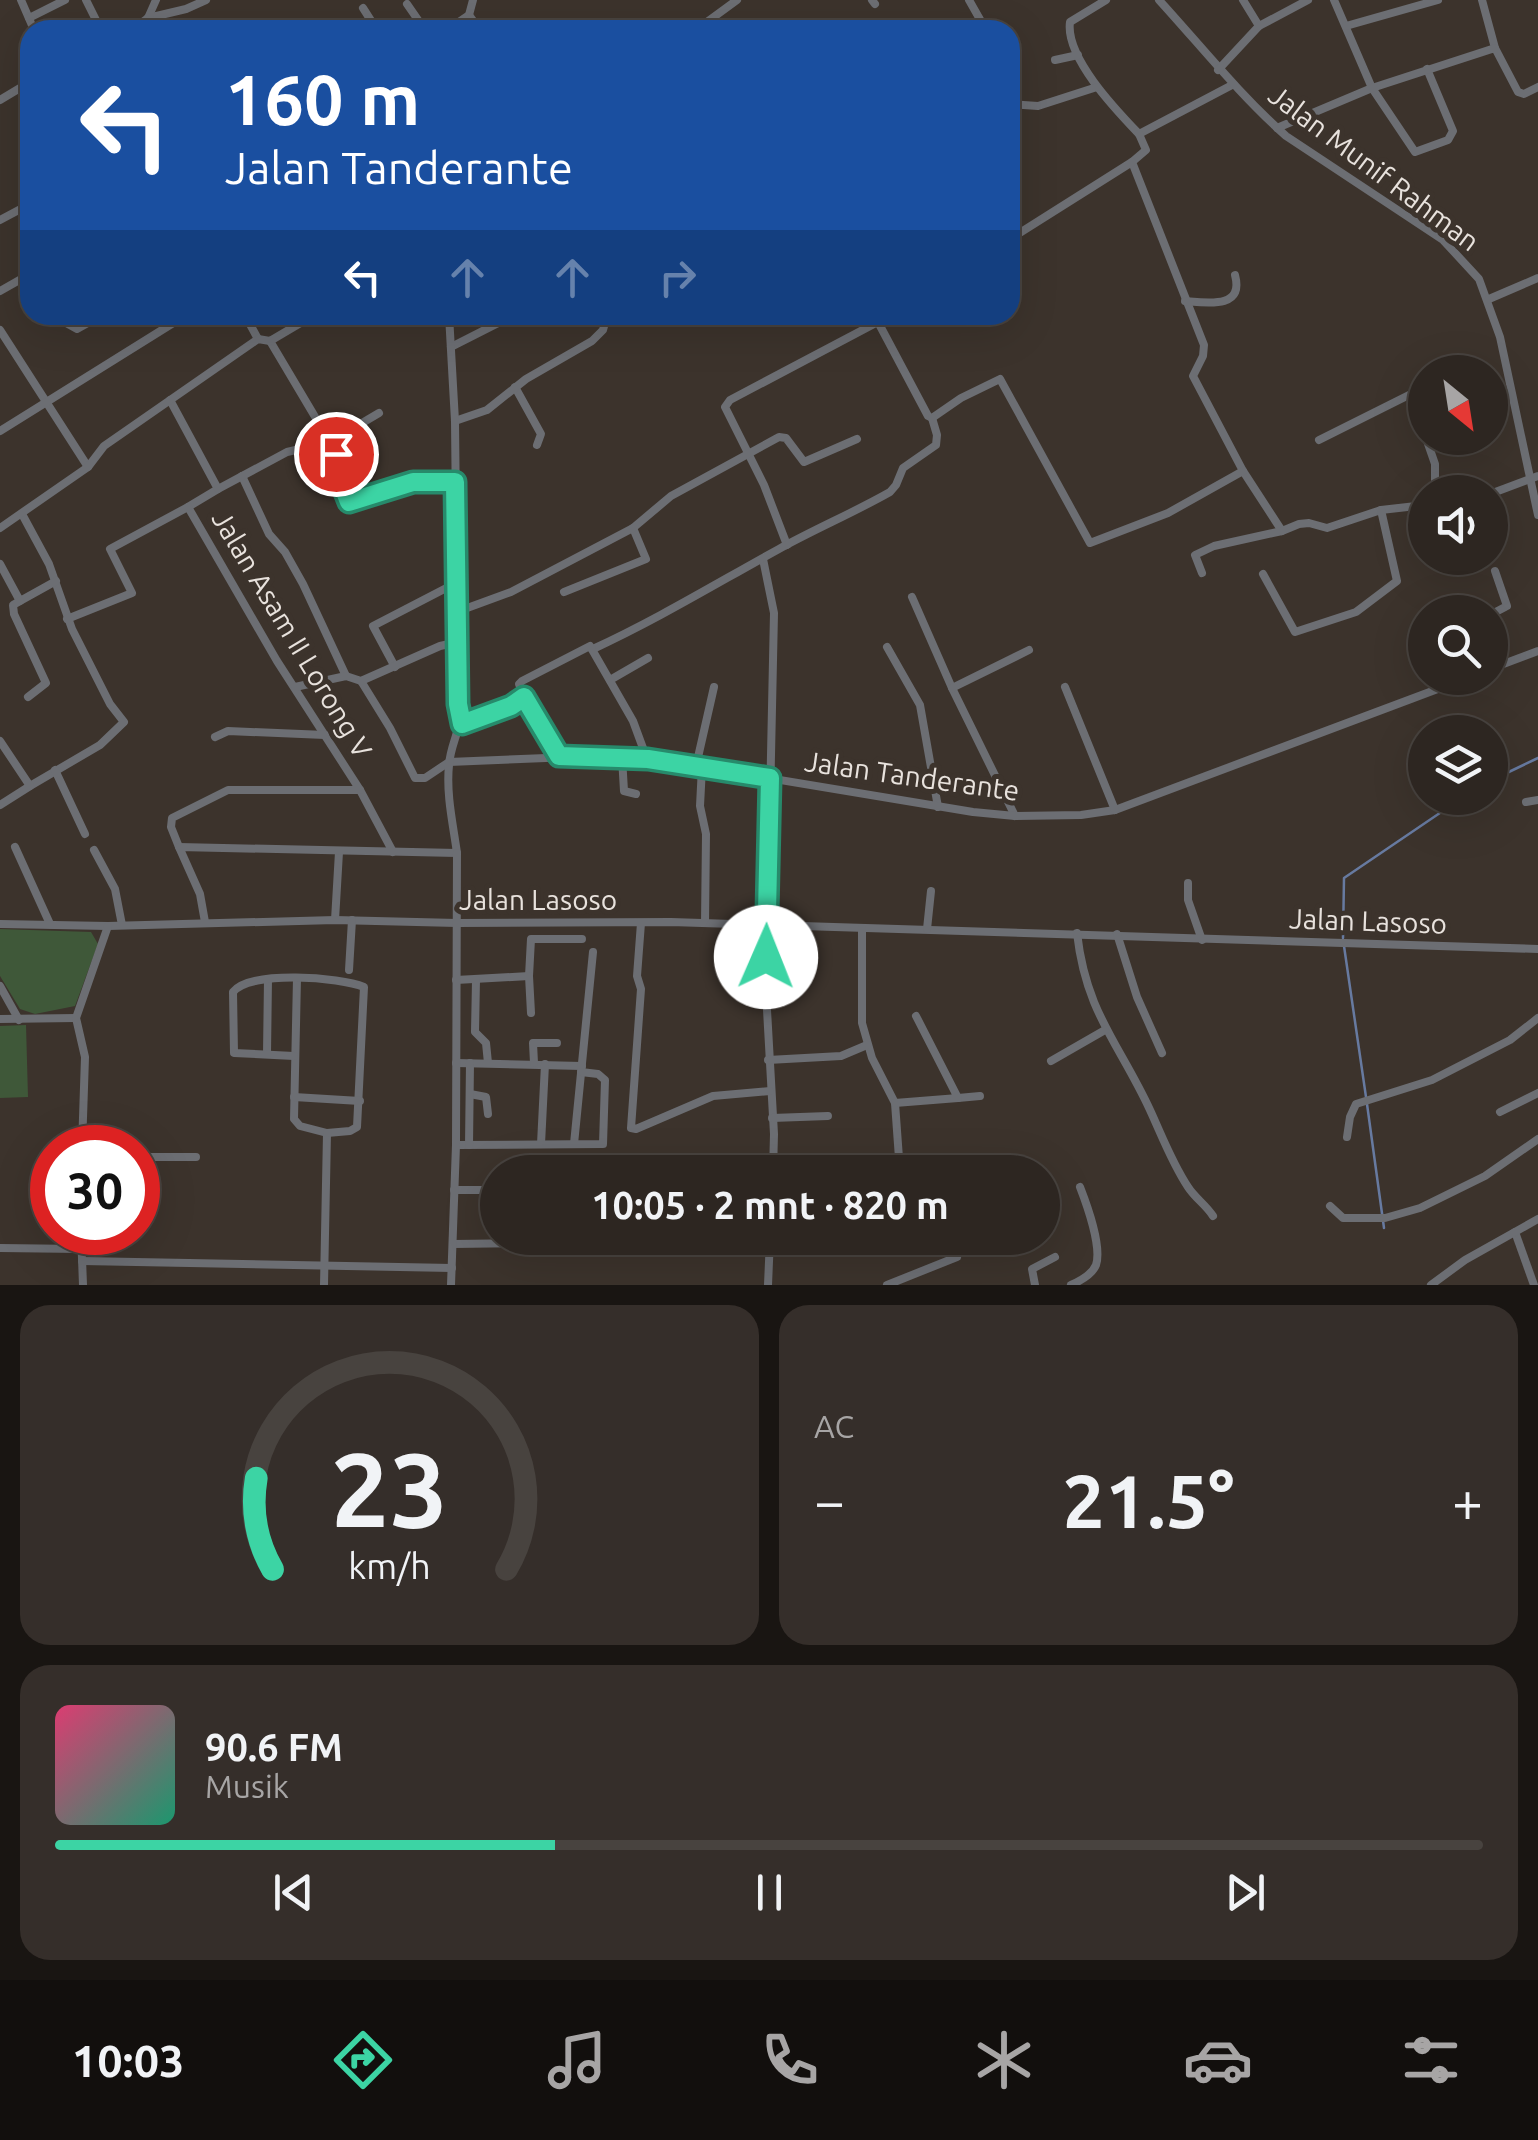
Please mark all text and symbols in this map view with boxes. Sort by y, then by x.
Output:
icon: left [60,60,190,190]
text: 160 m [225,60,420,138]
street label: Jalan Munif Rahman [1263,79,1485,257]
text: Jalan Tanderante [225,142,573,193]
icon: left [335,250,390,305]
icon: ahead [440,250,495,305]
icon: ahead [545,250,600,305]
icon: right [650,250,705,305]
north arrow [1408,355,1508,455]
map controls [1408,355,1508,815]
pin [294,412,379,497]
icon: arrive [309,427,364,482]
button: sound [1408,475,1508,575]
street label: Jalan Asam II Lorong V [206,505,379,763]
button: search [1408,595,1508,695]
button: layers [1408,715,1508,815]
street label: Jalan Tanderante [803,745,1021,806]
street label: Jalan Lasoso [459,884,617,915]
street label: Jalan Lasoso [1288,902,1448,939]
position arrow [714,905,818,1009]
speed limit sign: 30 [30,1125,160,1255]
text: 10:05 · 2 mnt · 820 m [591,1184,949,1226]
text: AC [814,1408,854,1444]
text: 23 [331,1430,448,1547]
text: 21.5° [1063,1458,1234,1542]
text: − [814,1470,845,1531]
text: + [1452,1470,1483,1531]
text: km/h [348,1546,431,1586]
text: 90.6 FM [205,1726,343,1768]
text: Musik [205,1768,289,1804]
icon: previous [266,1865,321,1920]
icon: pause [742,1865,797,1920]
icon: next [1218,1865,1273,1920]
icon: directions [328,2025,398,2095]
icon: music [542,2025,612,2095]
icon: phone [755,2025,825,2095]
icon: climate [969,2025,1039,2095]
icon: car [1183,2025,1253,2095]
icon: filters [1396,2025,1466,2095]
text: 10:03 [72,2035,184,2086]

